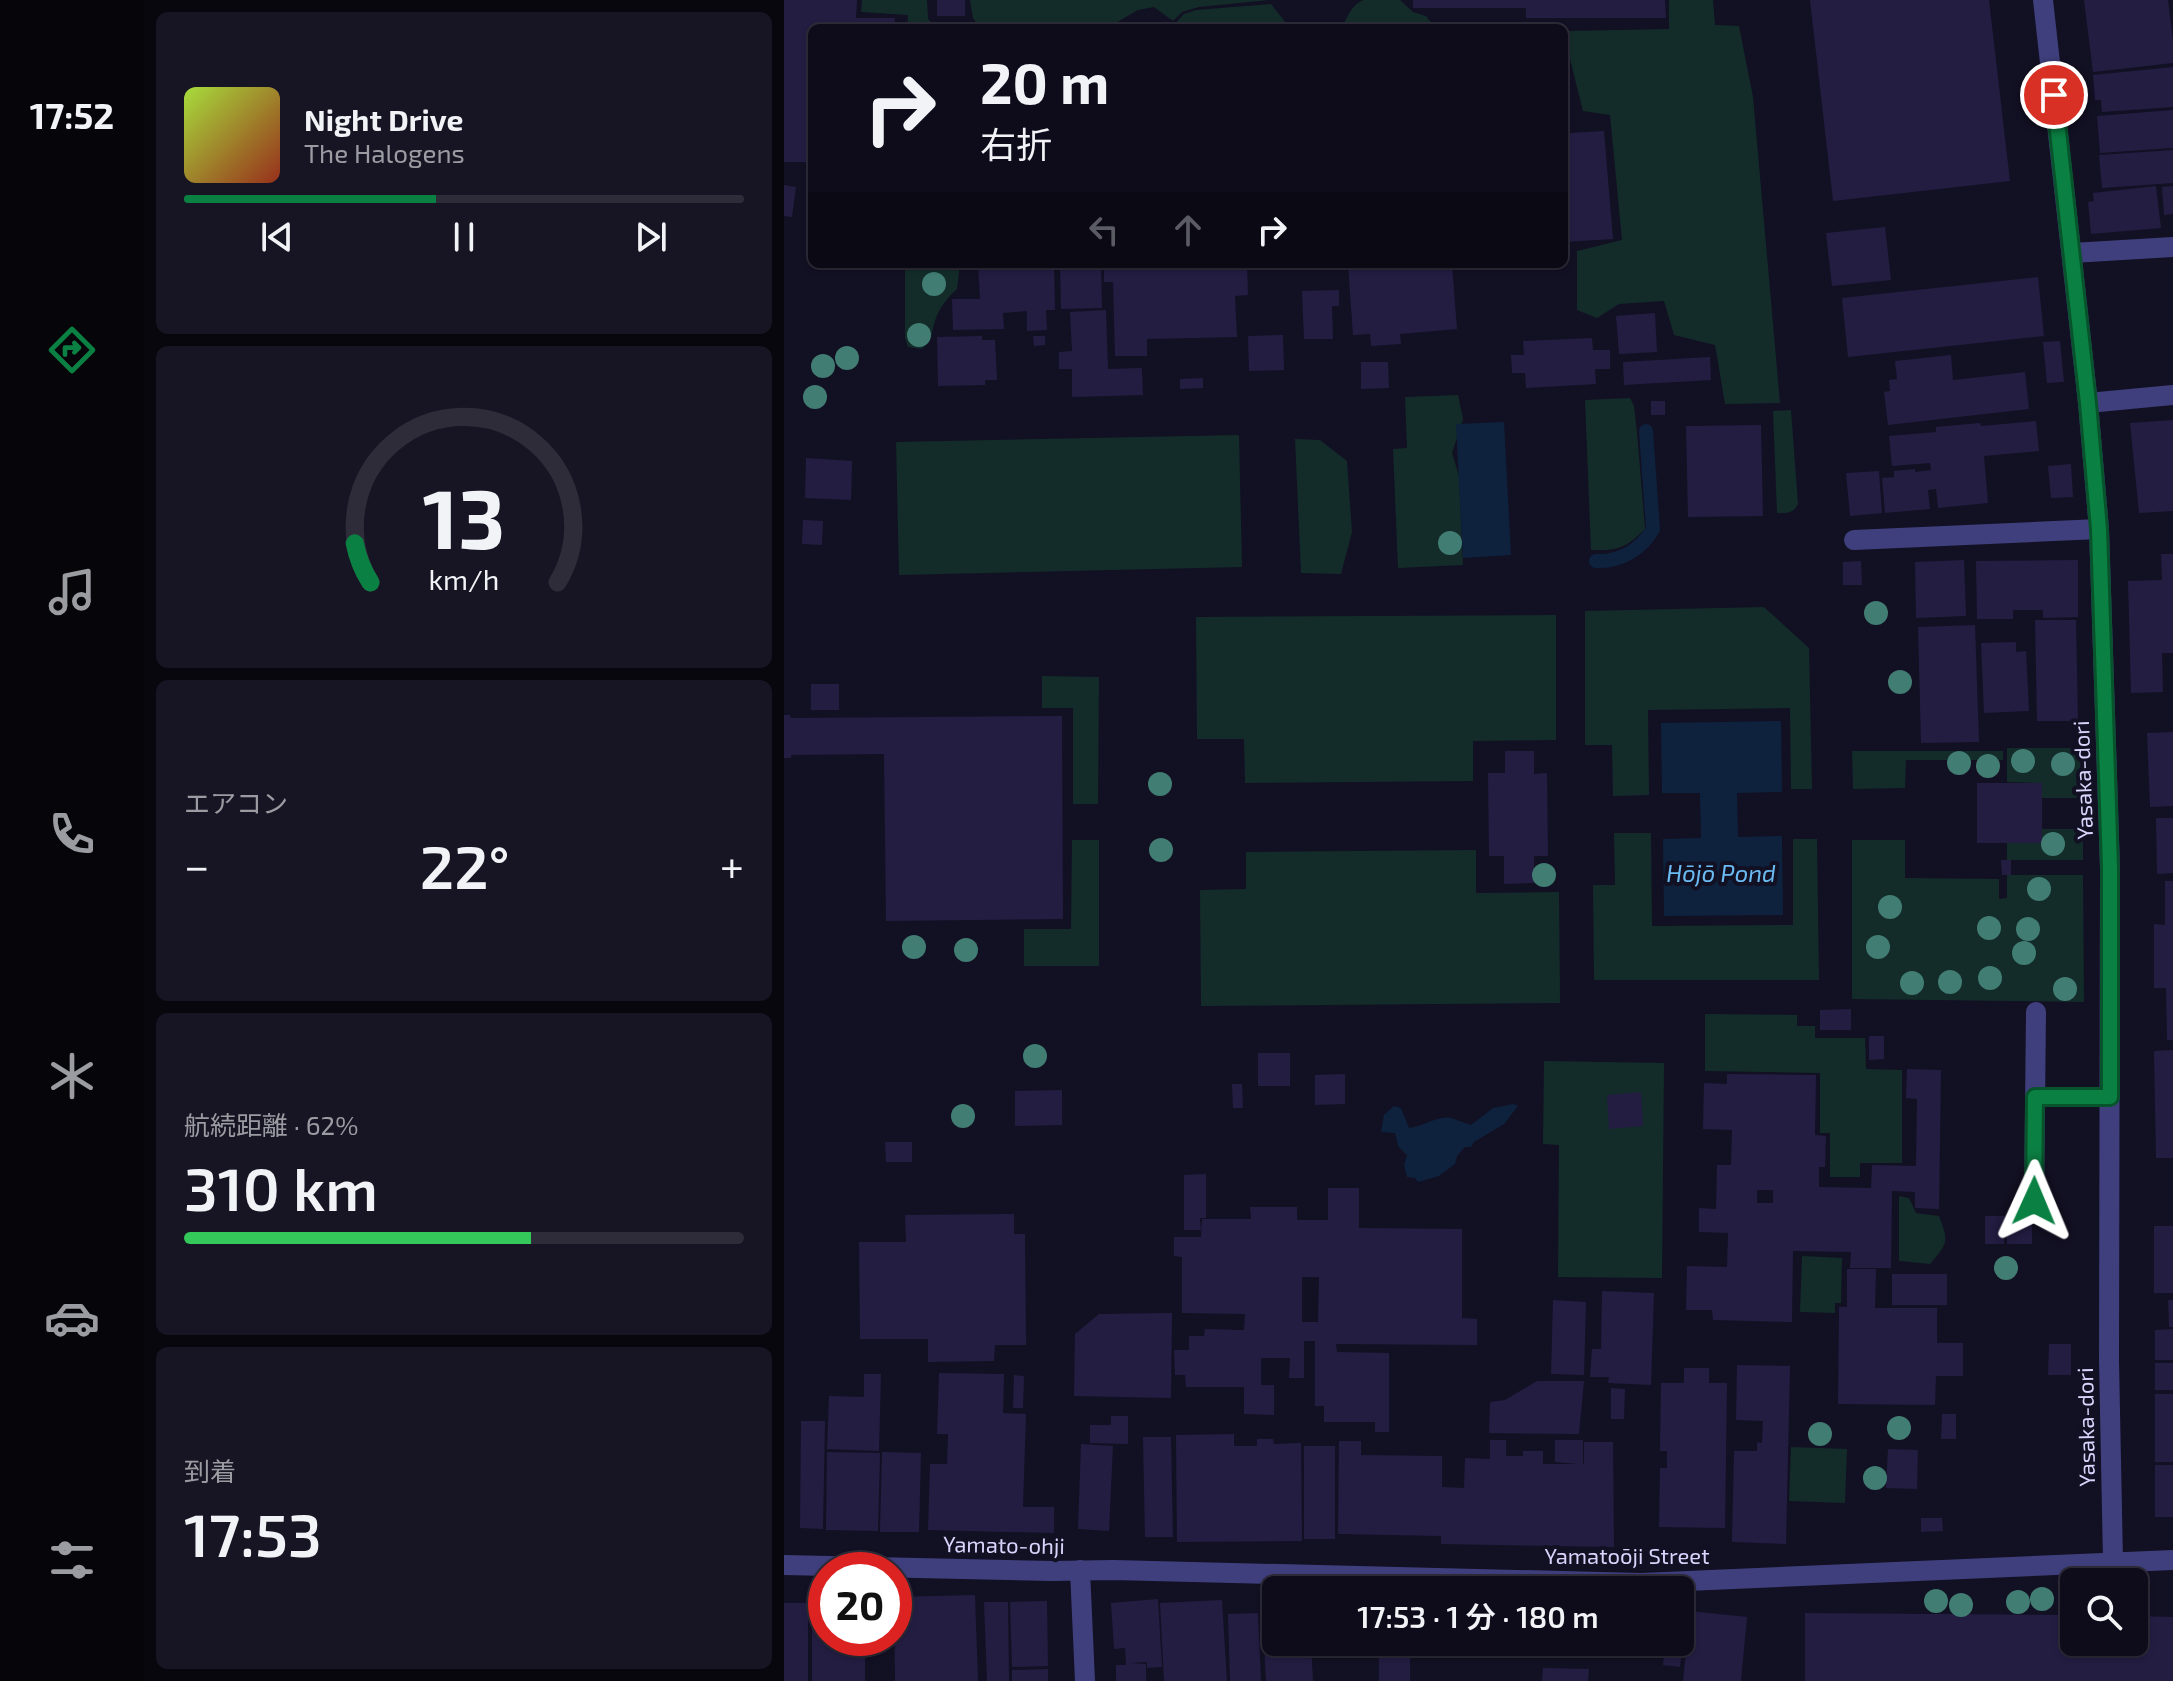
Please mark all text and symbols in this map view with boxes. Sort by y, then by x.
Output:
text: 20 m [980,48,1109,115]
icon: right [848,56,952,160]
pin [2020,61,2088,129]
icon: arrive [2032,73,2076,117]
text: 17:52 [30,93,114,136]
text: Night Drive [304,101,463,137]
text: 右折 [980,122,1052,165]
text: The Halogens [304,137,465,168]
icon: left [1082,208,1126,252]
icon: ahead [1166,208,1210,252]
icon: right [1250,208,1294,252]
icon: previous [255,215,299,259]
icon: pause [442,215,486,259]
icon: next [629,215,673,259]
icon: directions [44,322,100,378]
text: 13 [422,465,506,565]
text: km/h [429,561,499,596]
icon: music [44,564,100,620]
street label: Yasaka-dori [2067,720,2097,840]
text: エアコン [184,787,288,818]
icon: phone [44,806,100,862]
text: 22° [420,829,510,901]
text: − [184,838,210,891]
text: + [720,838,744,891]
water label: Hōjō Pond [1666,858,1776,887]
icon: climate [44,1048,100,1104]
text: 航続距離 · 62% [184,1109,358,1140]
text: 310 km [184,1151,378,1223]
position arrow [1992,1159,2076,1243]
icon: car [44,1290,100,1346]
street label: Yasaka-dori [2071,1367,2099,1487]
text: 到着 [184,1455,236,1486]
text: 17:53 [184,1497,322,1569]
street label: Yamato-ohji [943,1530,1065,1559]
icon: filters [44,1532,100,1588]
street label: Yamatoōji Street [1544,1542,1710,1569]
speed limit sign: 20 [808,1552,912,1656]
map controls [2060,1568,2148,1656]
button: search [2060,1568,2148,1656]
text: 17:53 · 1 分 · 180 m [1357,1598,1599,1634]

